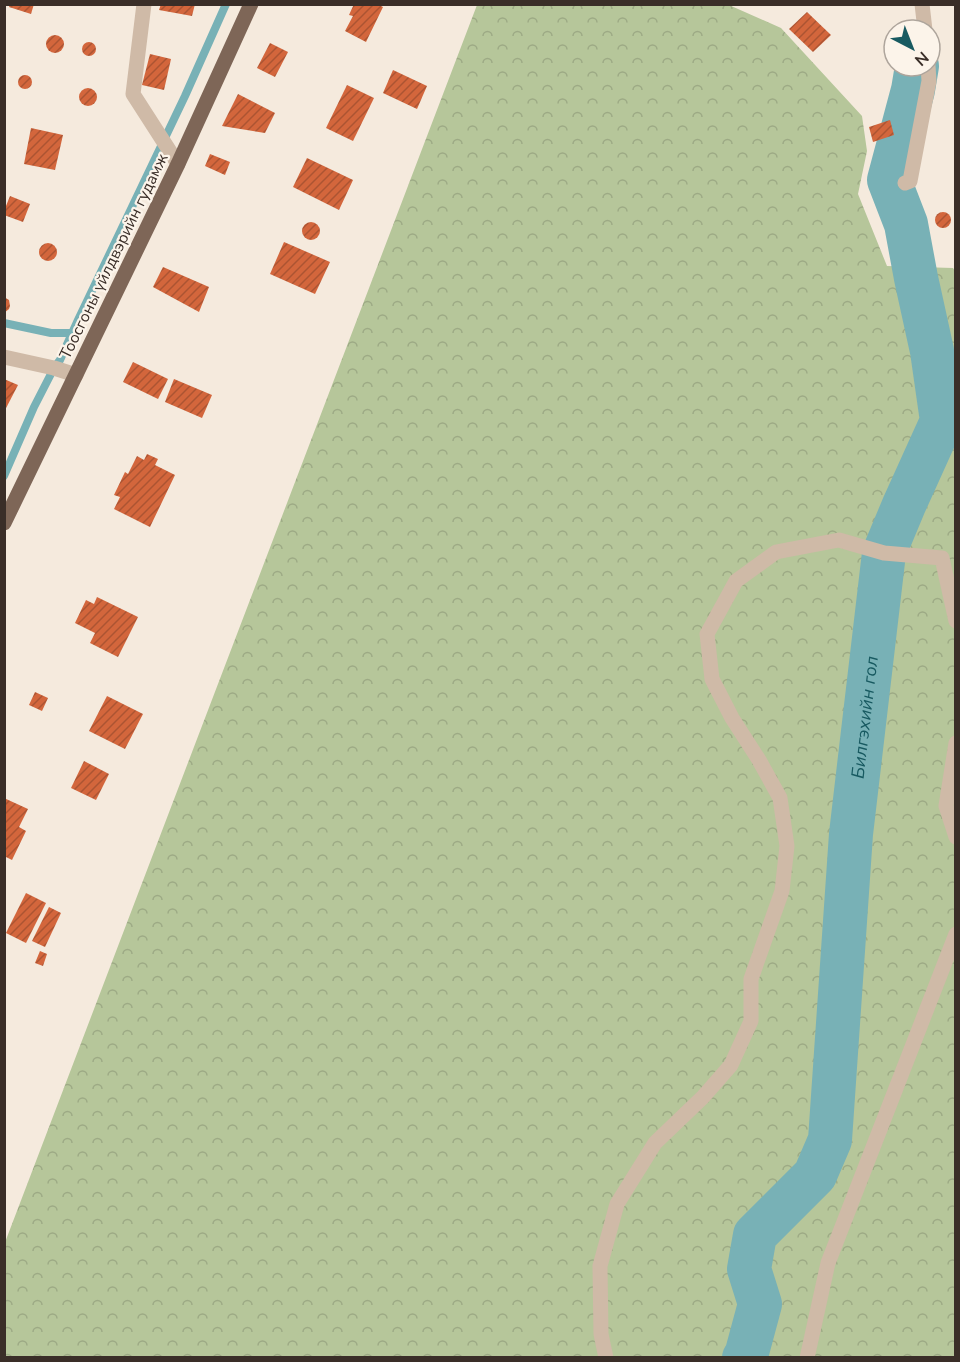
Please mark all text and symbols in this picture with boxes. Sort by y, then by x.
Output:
north arrow [882,18,942,78]
text: N [910,46,933,71]
street label: Тоосгоны үйлдвэрийн гудамж [54,150,174,363]
water label: Билгэхийн гол [846,655,884,780]

